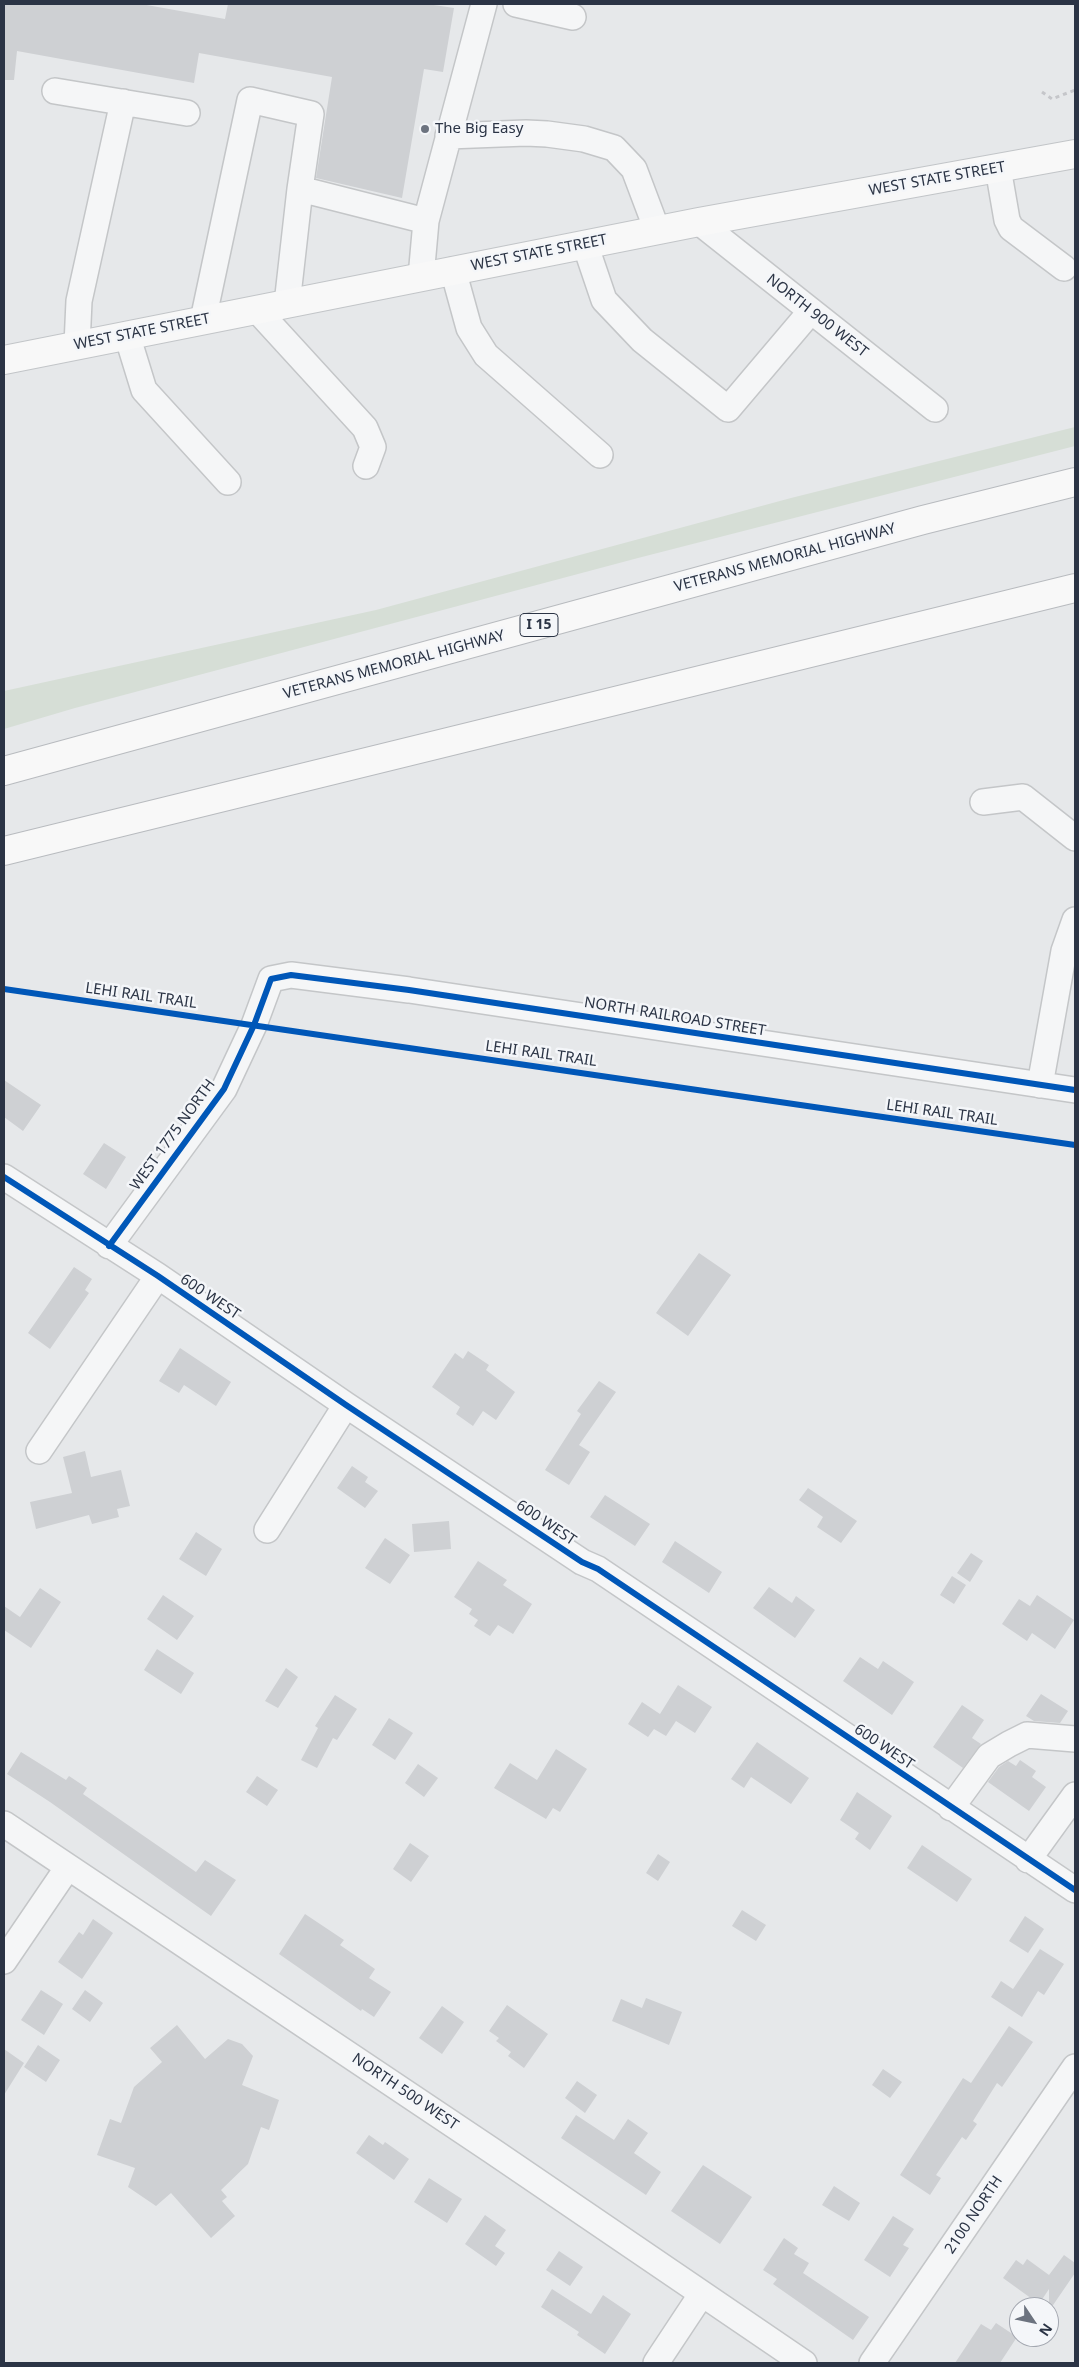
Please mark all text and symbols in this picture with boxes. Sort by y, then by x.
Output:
place label: The Big Easy [435,120,523,138]
marker: The Big Easy [419,123,431,135]
street label: WEST STATE STREET [867,158,1007,200]
street label: WEST STATE STREET [469,231,609,275]
street label: NORTH 900 WEST [762,271,872,361]
street label: WEST STATE STREET [72,310,212,354]
street label: VETERANS MEMORIAL HIGHWAY [672,520,898,596]
road number: I 15 [520,614,558,636]
street label: VETERANS MEMORIAL HIGHWAY [281,627,507,703]
street label: LEHI RAIL TRAIL [84,979,198,1013]
street label: NORTH RAILROAD STREET [583,994,767,1040]
street label: LEHI RAIL TRAIL [484,1037,598,1071]
street label: WEST 1775 NORTH [127,1076,219,1194]
street label: LEHI RAIL TRAIL [885,1096,999,1130]
street label: 600 WEST [177,1270,243,1324]
street label: 600 WEST [513,1496,579,1550]
street label: 600 WEST [851,1720,917,1774]
street label: NORTH 500 WEST [348,2050,462,2134]
street label: 2100 NORTH [941,2173,1007,2257]
north arrow [1009,2297,1059,2347]
text: N [1035,2320,1057,2340]

